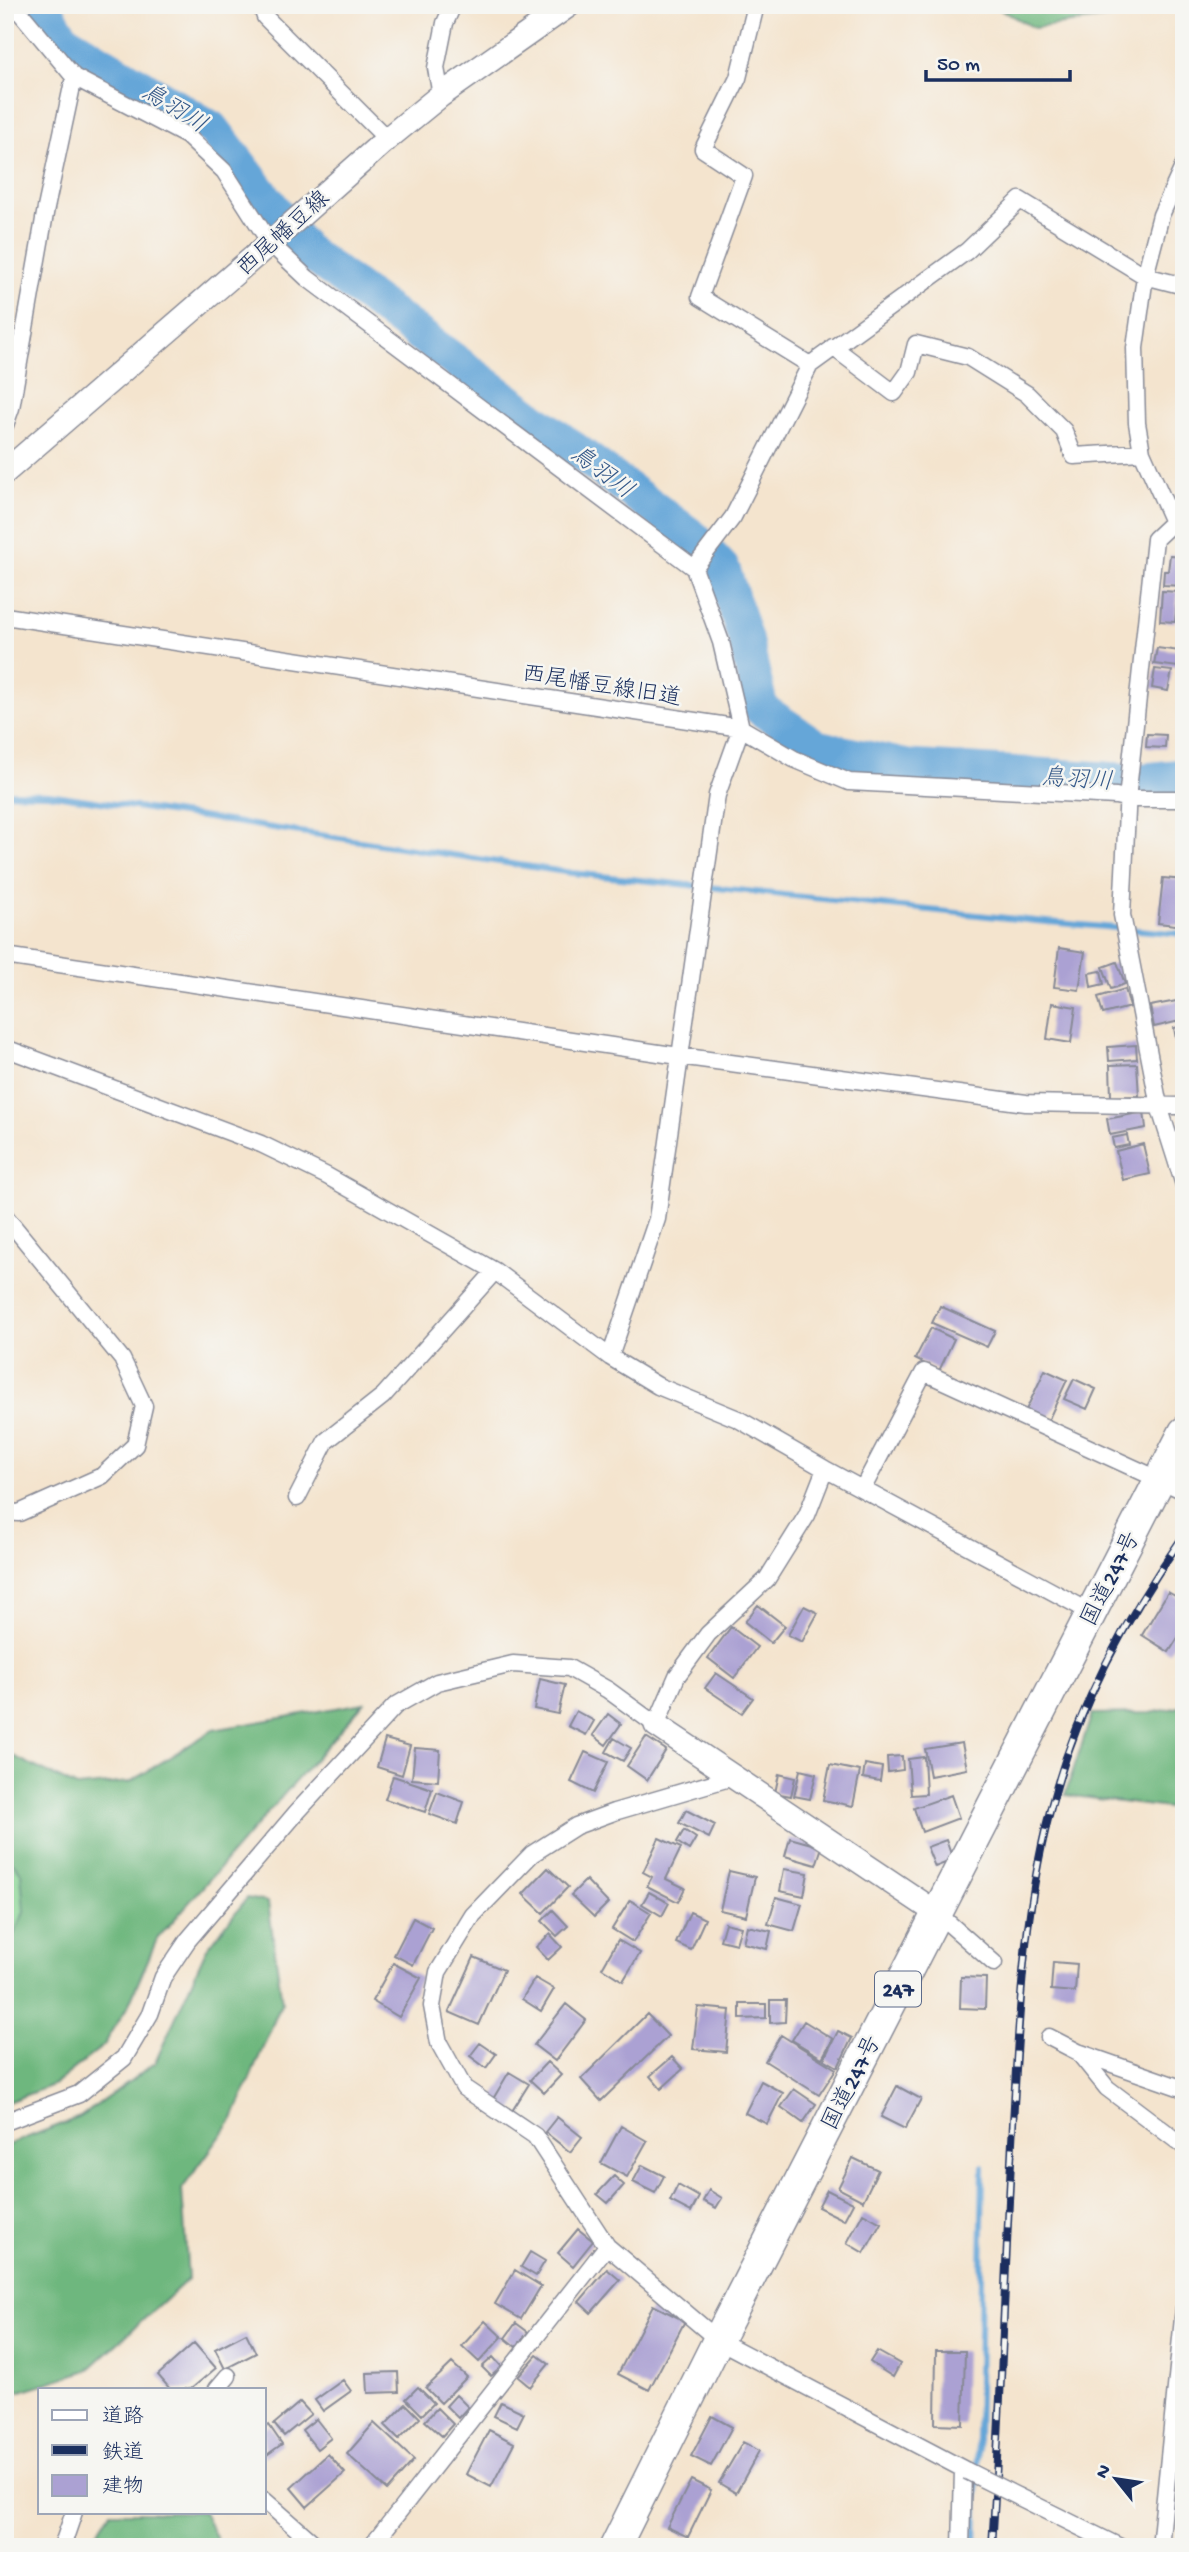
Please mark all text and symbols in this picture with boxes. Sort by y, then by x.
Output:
scale bar [926,38,1070,82]
text: 50 m [937,54,980,79]
water label: 鳥羽川 [135,78,212,141]
street label: 西尾幡豆線 [232,185,336,283]
water label: 鳥羽川 [563,440,639,507]
street label: 西尾幡豆線旧道 [520,661,683,713]
water label: 鳥羽川 [1040,764,1114,798]
street label: 国道247号 [1076,1527,1148,1632]
road number: 247 [875,1972,921,2007]
street label: 国道247号 [817,2031,889,2136]
legend [38,2388,266,2514]
text: 道路 [102,2405,144,2431]
text: 鉄道 [102,2441,144,2467]
north arrow [1080,2444,1150,2514]
text: N [1091,2461,1117,2483]
text: 建物 [102,2475,144,2501]

